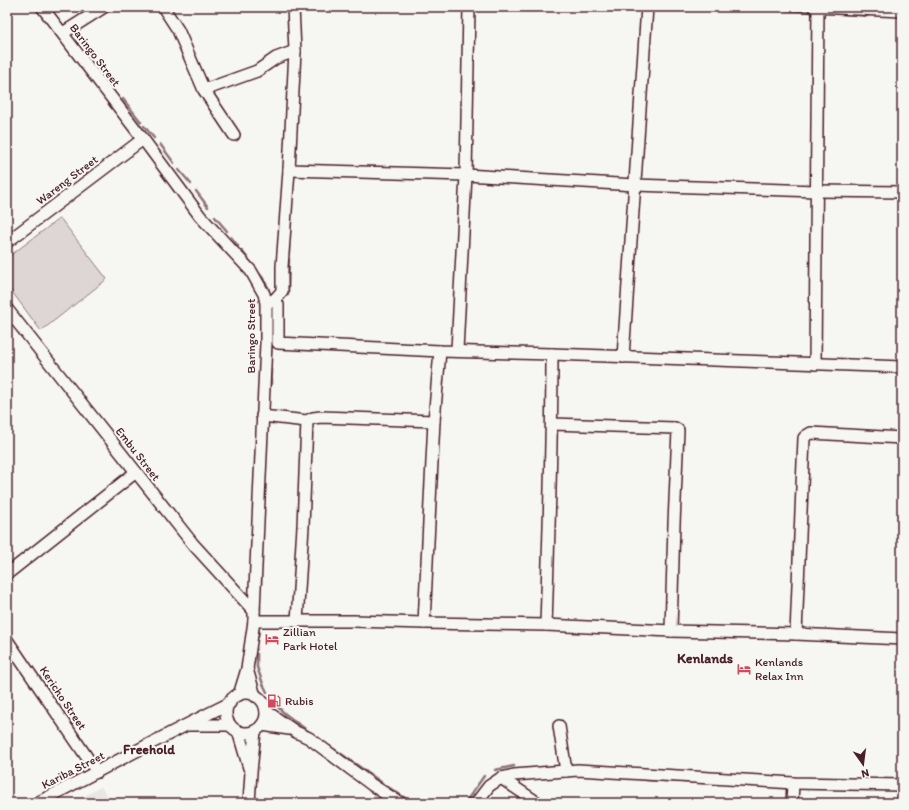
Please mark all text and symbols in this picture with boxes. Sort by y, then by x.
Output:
street label: Baringo Street [67,21,123,90]
street label: Wareng Street [33,152,101,208]
street label: Baringo Street [244,298,258,373]
street label: Embu Street [113,424,164,484]
place label: Zillian Park Hotel [283,625,338,653]
hotel icon: Zillian Park Hotel [264,631,280,647]
district label: Kenlands [677,650,733,667]
place label: Kenlands Relax Inn [755,655,804,683]
hotel icon: Kenlands Relax Inn [736,661,752,677]
street label: Kericho Street [37,664,90,733]
fuel station icon: Rubis [266,693,282,709]
place label: Rubis [285,694,314,708]
district label: Freehold [123,741,175,758]
north arrow [843,744,883,784]
street label: Kariba Street [39,748,107,792]
text: N [860,766,870,780]

